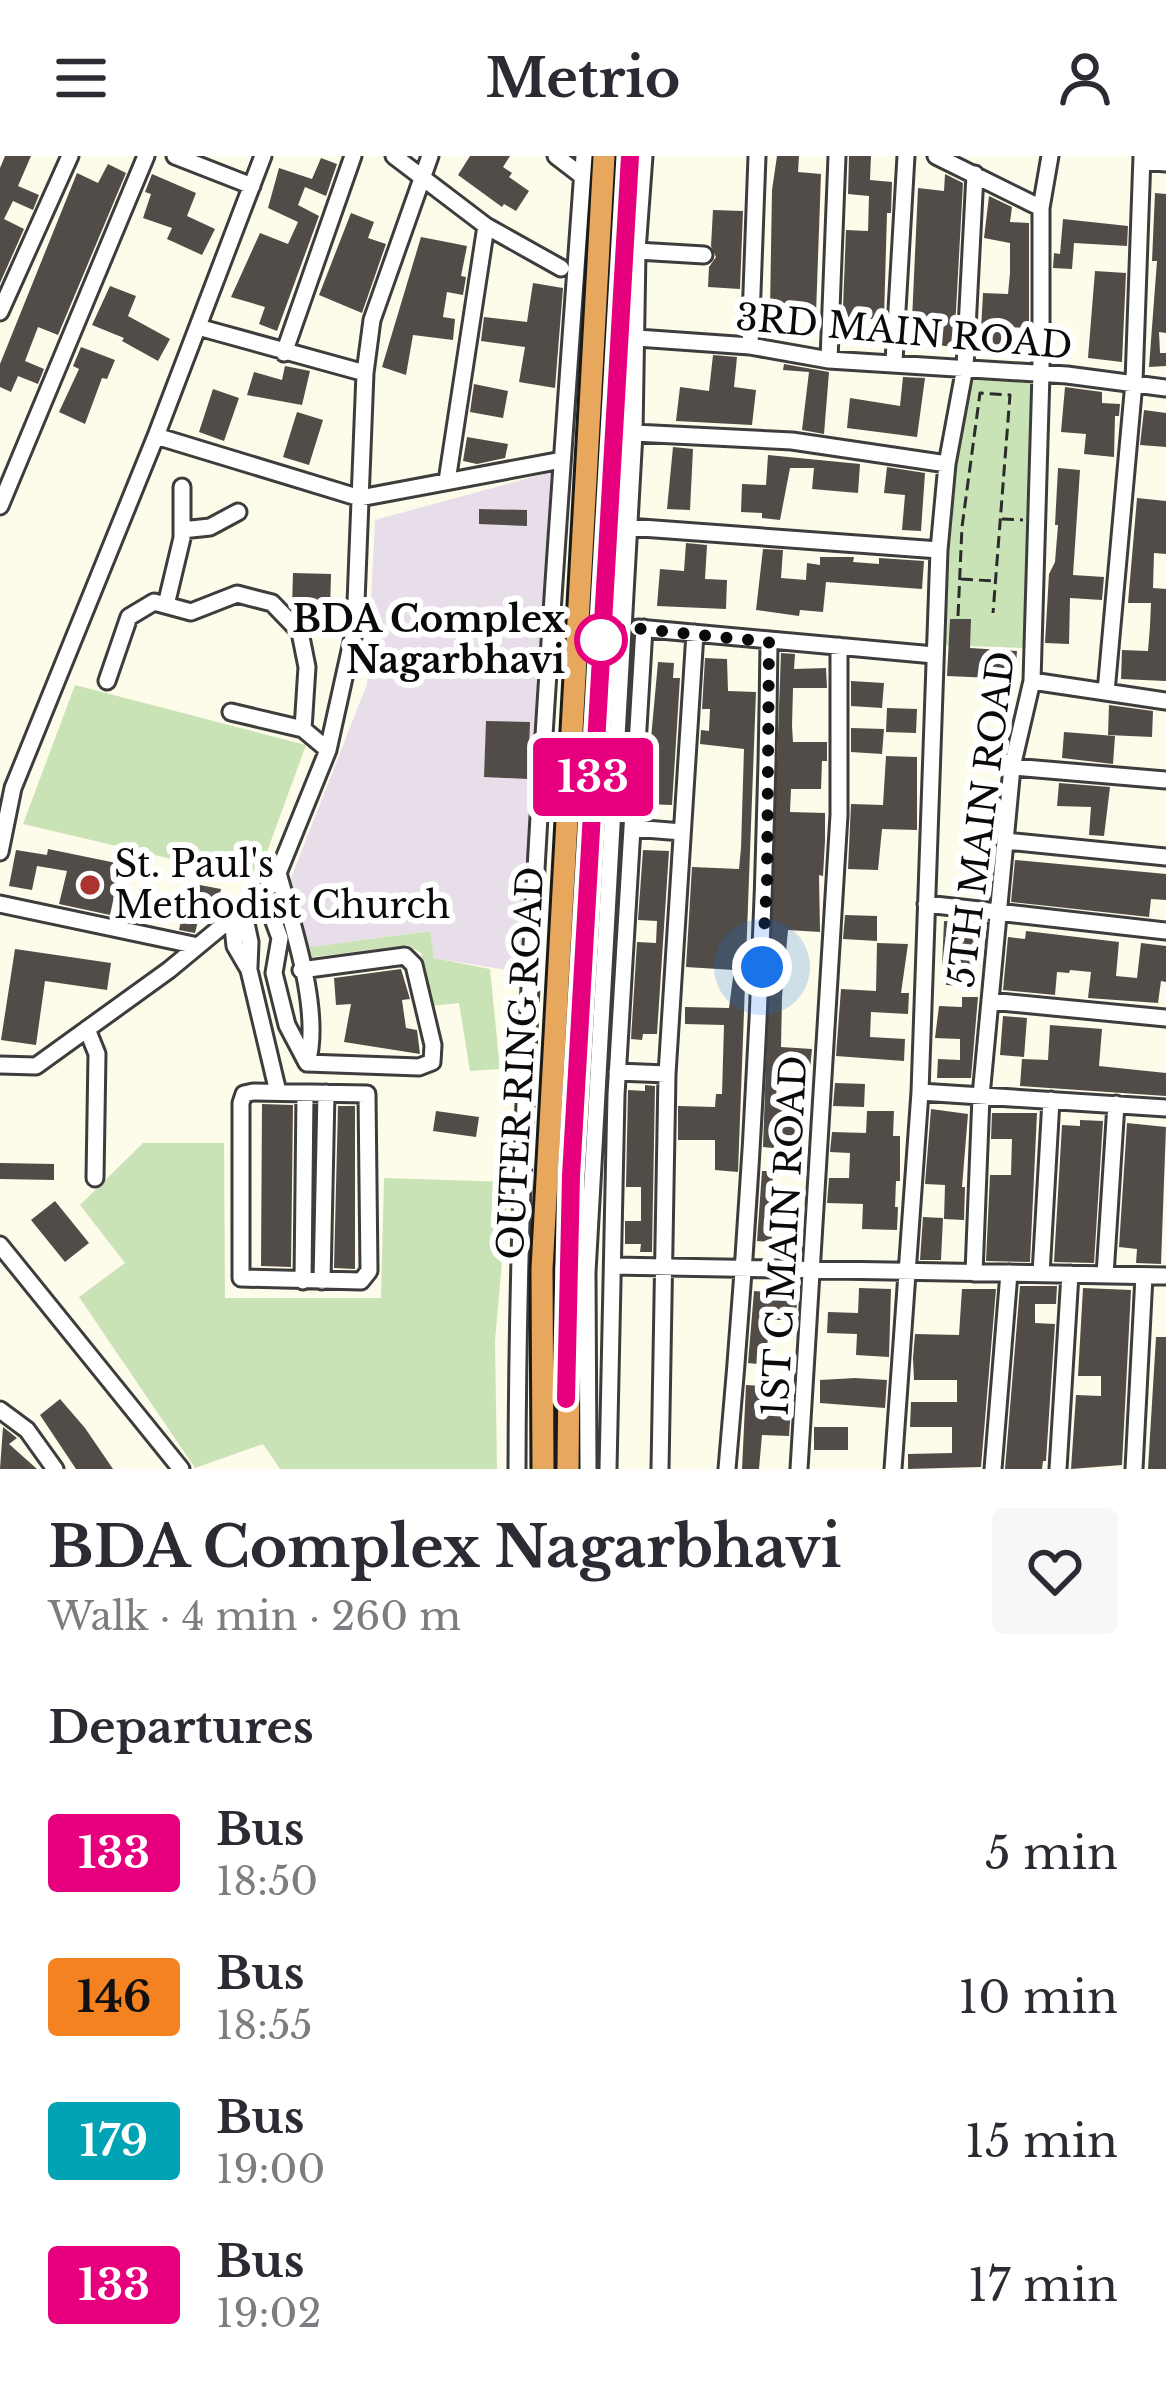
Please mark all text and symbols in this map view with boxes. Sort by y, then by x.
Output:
icon: menu [48,45,114,111]
text: Metrio [486,45,680,112]
icon: person [1052,45,1118,111]
street label: 3RD MAIN ROAD [734,294,1074,369]
place label: BDA Complex Nagarbhavi [292,597,566,683]
marker: BDA Complex Nagarbhavi [576,615,626,665]
street label: 5TH MAIN ROAD [939,649,1024,990]
line badge: 133 [524,738,662,816]
text: 133 [557,751,629,803]
place label: St. Paul's Methodist Church [114,842,450,928]
street label: OUTER RING ROAD [488,865,553,1261]
marker: St. Paul's Methodist Church [77,872,103,898]
your location [732,937,792,997]
street label: 1ST C MAIN ROAD [753,1054,816,1418]
button: heart [992,1508,1118,1634]
text: BDA Complex Nagarbhavi [48,1512,841,1582]
text: Walk · 4 min · 260 m [48,1592,461,1641]
text: Departures [48,1699,314,1755]
text: Bus [216,1801,304,1857]
text: 5 min [985,1825,1118,1881]
text: 133 [78,1827,150,1879]
text: 18:50 [216,1857,318,1906]
text: Bus [216,1945,304,2001]
text: 10 min [958,1969,1118,2025]
text: 146 [77,1971,151,2023]
text: 18:55 [216,2001,312,2050]
text: Bus [216,2089,304,2145]
text: 15 min [965,2113,1118,2169]
text: 179 [80,2115,148,2167]
text: 19:00 [216,2145,325,2194]
text: Bus [216,2233,304,2289]
text: 17 min [968,2257,1118,2313]
text: 133 [78,2259,150,2311]
text: 19:02 [216,2289,321,2338]

